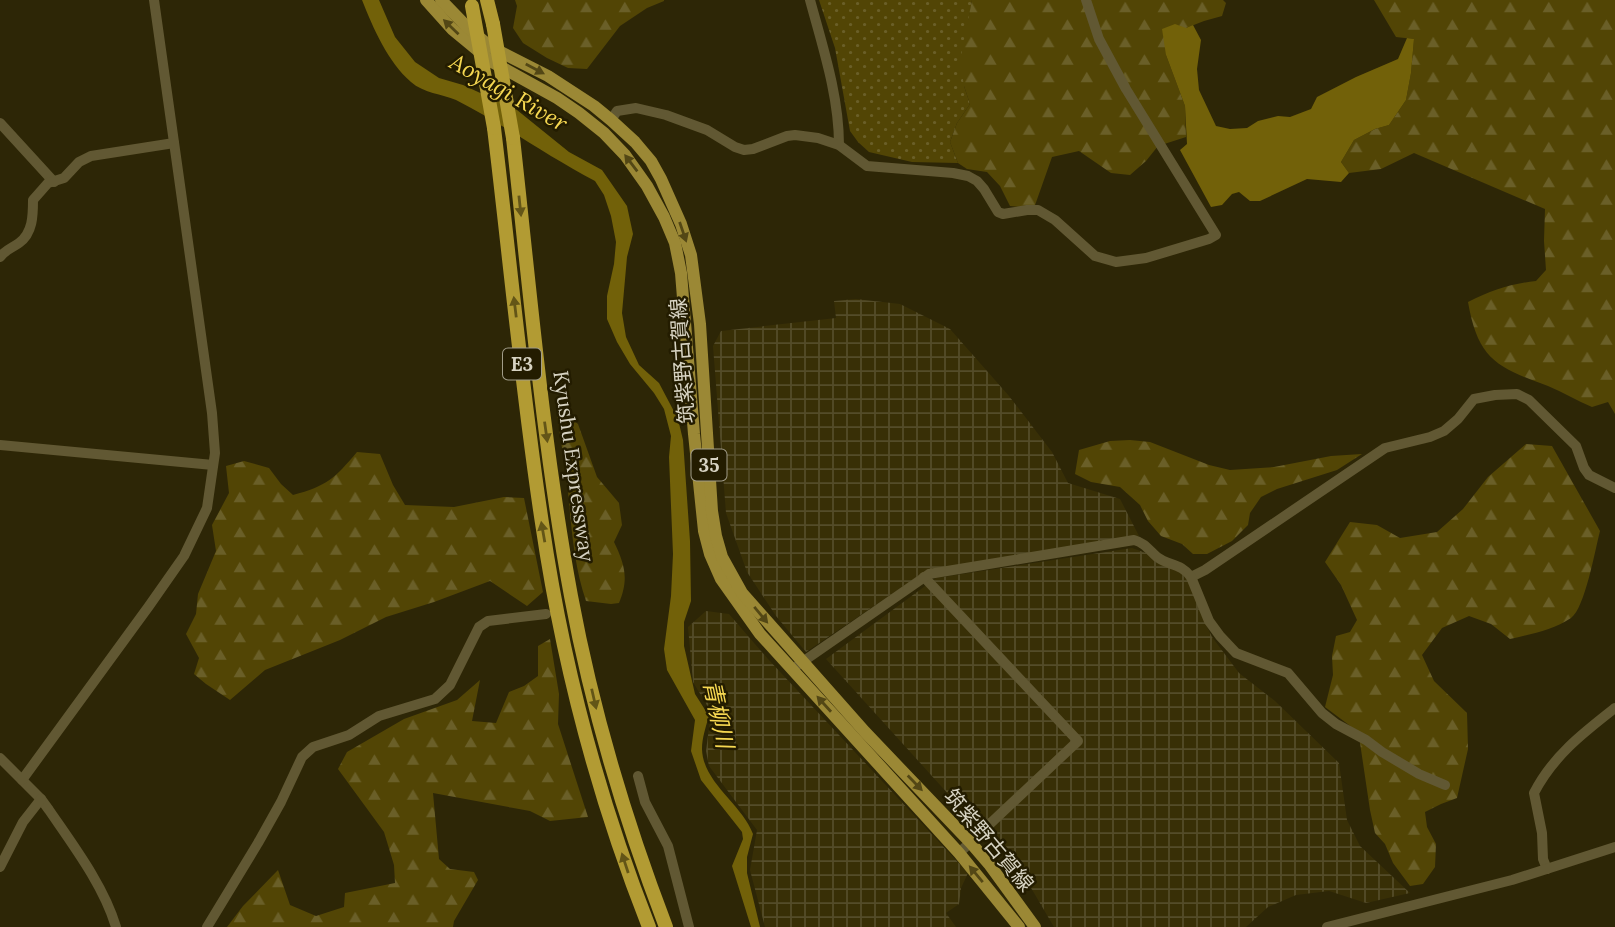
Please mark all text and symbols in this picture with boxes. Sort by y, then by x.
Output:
one-way arrow [442,19,459,36]
water label: Aoyagi River [444,46,574,138]
one-way arrow [525,63,544,75]
one-way arrow [623,155,638,173]
one-way arrow [515,195,526,217]
one-way arrow [678,222,689,243]
one-way arrow [509,296,520,318]
street label: 筑紫野古賀線 [664,297,700,425]
road number: E3 [503,348,541,380]
street label: Kyushu Expressway [547,369,601,563]
one-way arrow [541,421,552,443]
road number: 35 [692,450,726,480]
one-way arrow [537,521,548,543]
one-way arrow [753,606,769,624]
water label: 青柳川 [698,677,741,754]
one-way arrow [589,688,600,710]
one-way arrow [817,696,833,713]
one-way arrow [906,774,922,791]
street label: 筑紫野古賀線 [938,783,1040,897]
one-way arrow [620,852,630,873]
one-way arrow [969,865,984,882]

